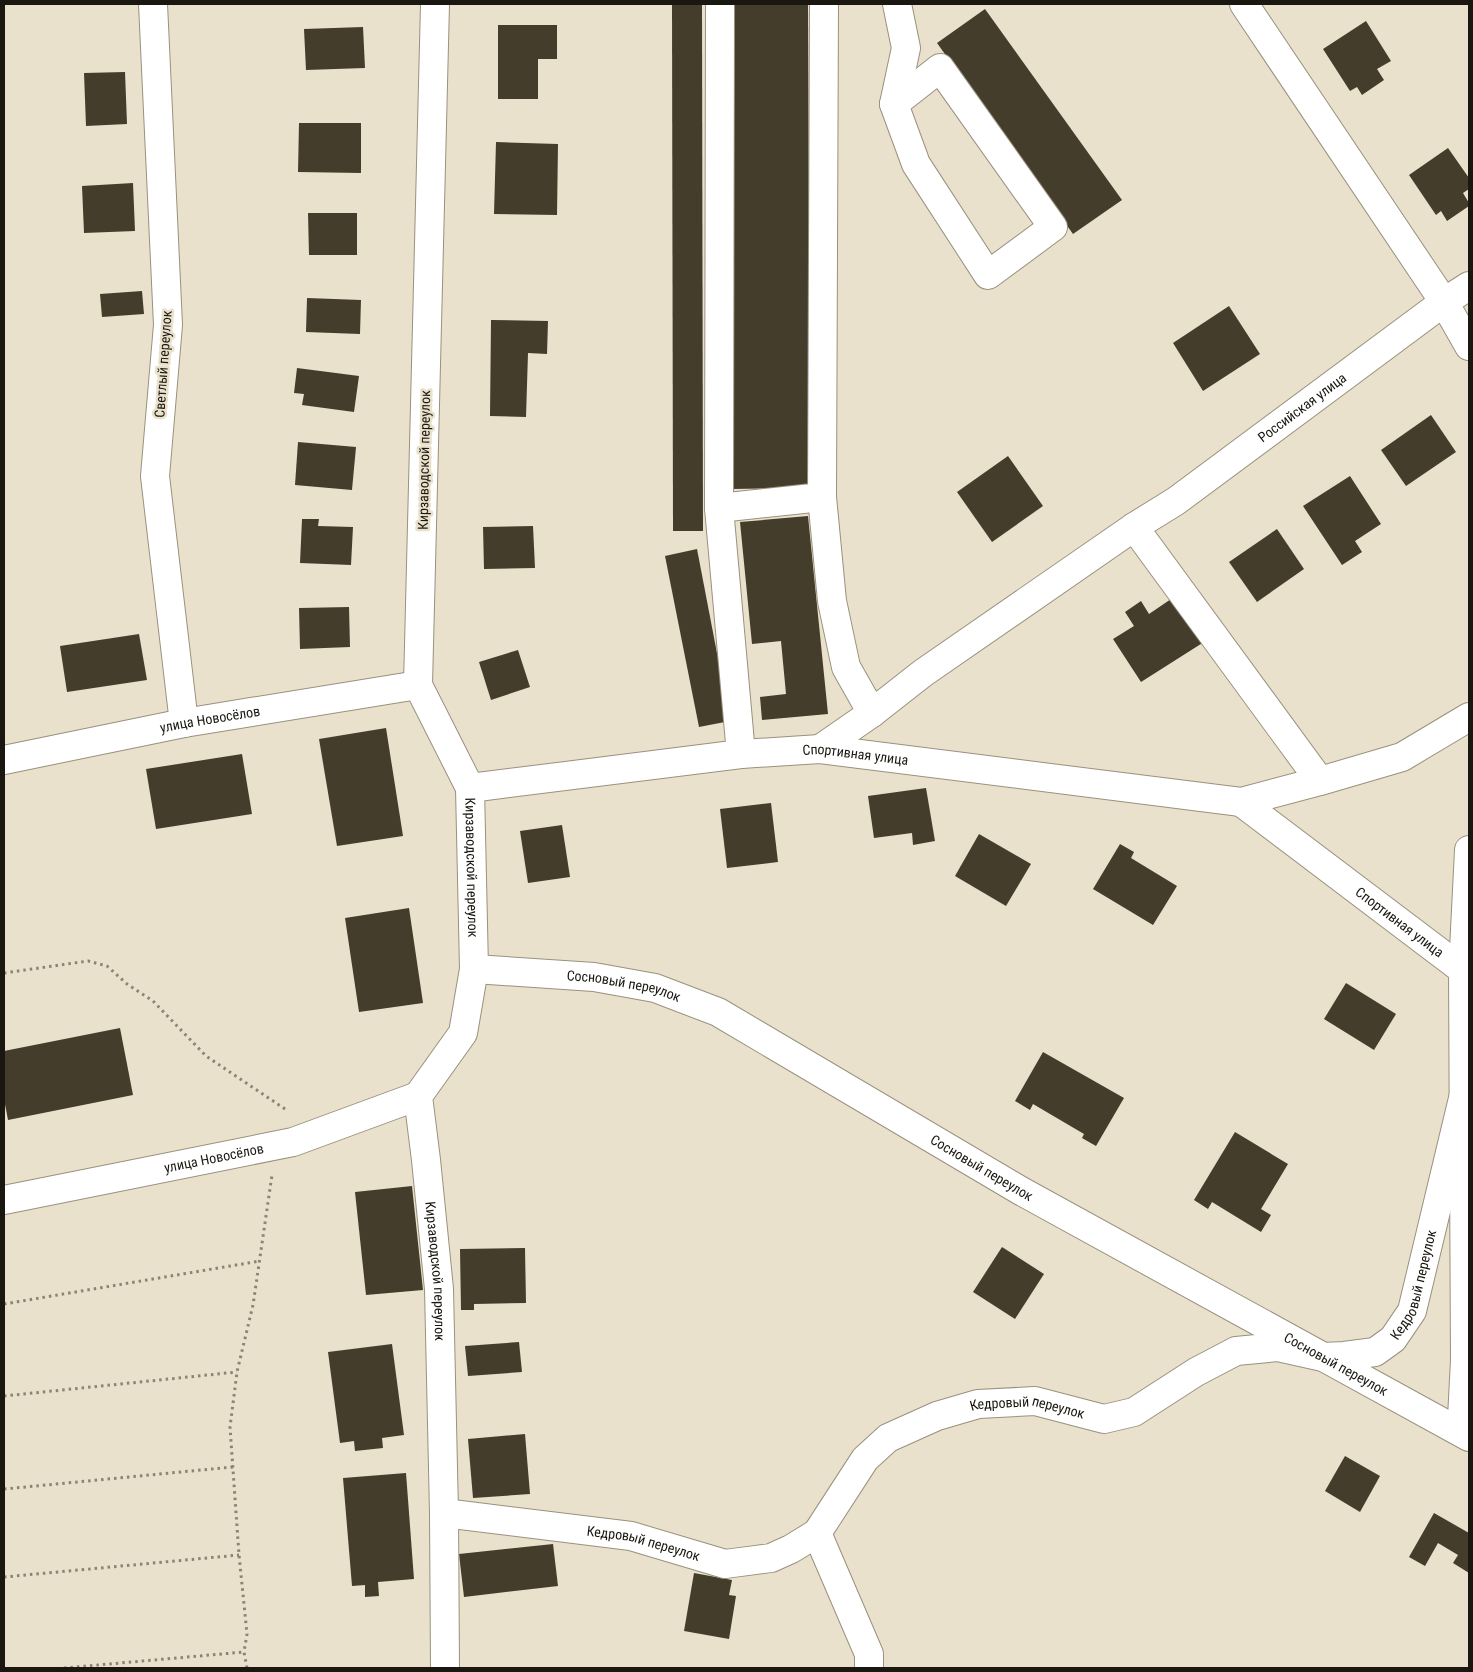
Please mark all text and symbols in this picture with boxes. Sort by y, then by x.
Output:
street label: Светлый переулок [151,310,175,418]
street label: Российская улица [1255,369,1349,445]
street label: Кирзаводской переулок [415,390,433,530]
street label: улица Новосёлов [159,703,261,736]
street label: Спортивная улица [802,741,909,768]
street label: Кирзаводской переулок [462,797,481,938]
street label: Спортивная улица [1352,884,1447,961]
street label: Сосновый переулок [566,967,683,1005]
street label: Сосновый переулок [928,1131,1036,1204]
street label: улица Новосёлов [163,1140,265,1176]
street label: Кирзаводской переулок [422,1201,448,1341]
street label: Кедровый переулок [1387,1228,1439,1343]
street label: Сосновый переулок [1281,1329,1391,1399]
street label: Кедровый переулок [968,1393,1087,1422]
street label: Кедровый переулок [586,1523,702,1564]

